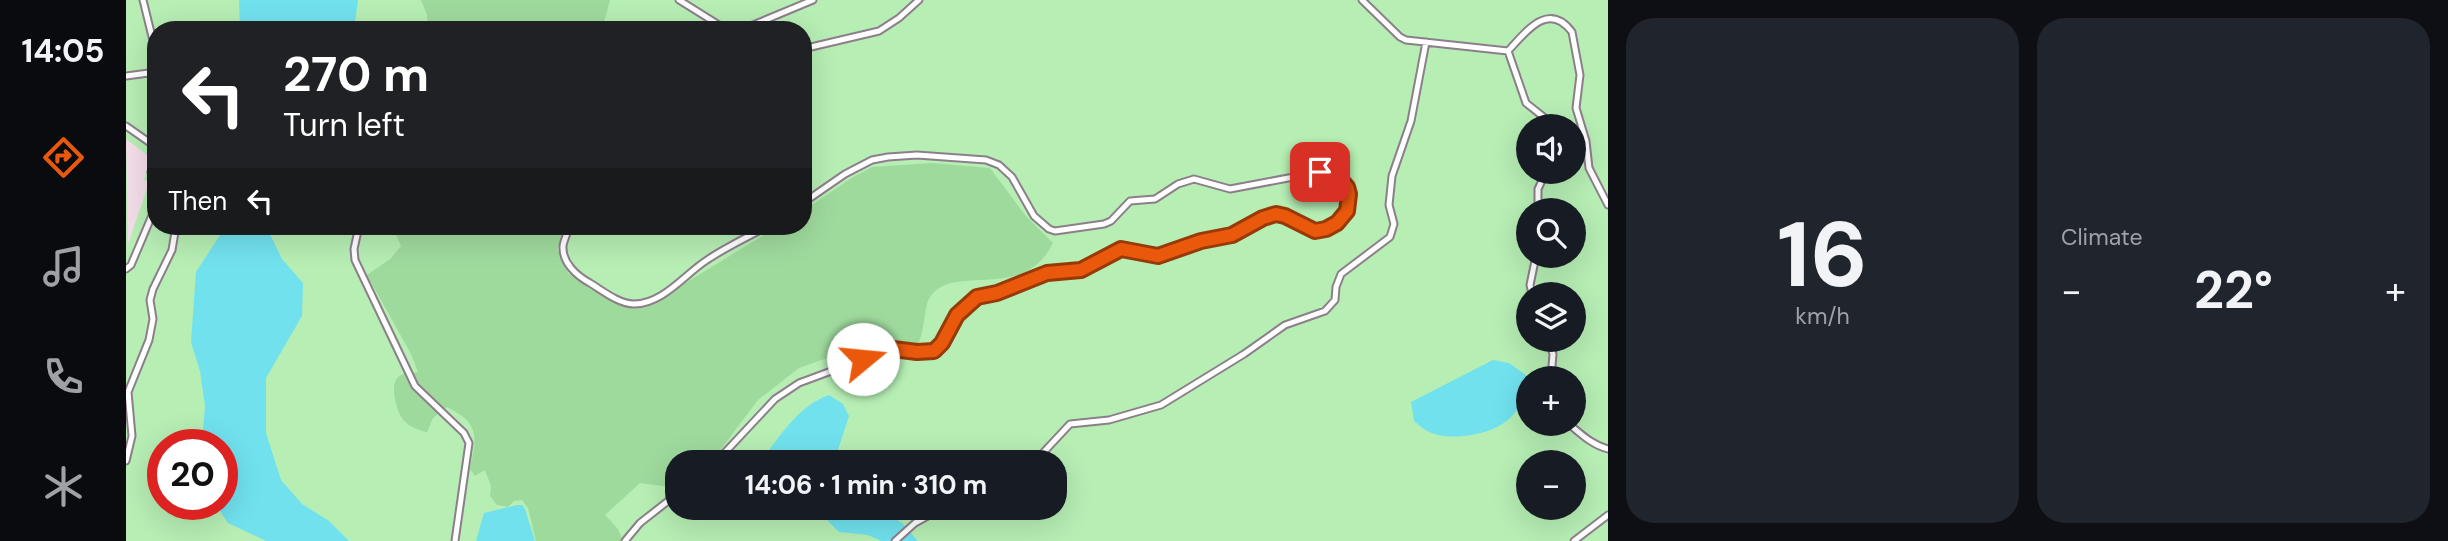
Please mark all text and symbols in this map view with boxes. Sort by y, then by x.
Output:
text: 14:05 [21,30,105,72]
text: 270 m [283,42,429,106]
icon: left [168,49,259,140]
text: Turn left [283,104,405,146]
map controls [1516,114,1586,520]
button: sound [1516,114,1586,184]
icon: directions [39,133,88,182]
pin [1290,142,1350,202]
icon: arrive [1301,153,1339,191]
icon: left [241,182,279,220]
text: Then [168,184,227,218]
text: 16 [1777,196,1868,314]
button: search [1516,198,1586,268]
text: Climate [2061,222,2143,252]
icon: music [39,242,88,291]
text: 22° [2194,256,2273,324]
text: − [2061,266,2082,316]
text: + [2385,266,2406,316]
button: layers [1516,282,1586,352]
text: km/h [1795,301,1850,331]
position arrow [826,322,900,396]
icon: phone [39,352,88,401]
button: + [1516,366,1586,436]
speed limit sign: 20 [147,429,238,520]
button: − [1516,450,1586,520]
icon: climate [39,462,88,511]
text: 14:06 · 1 min · 310 m [745,468,987,502]

